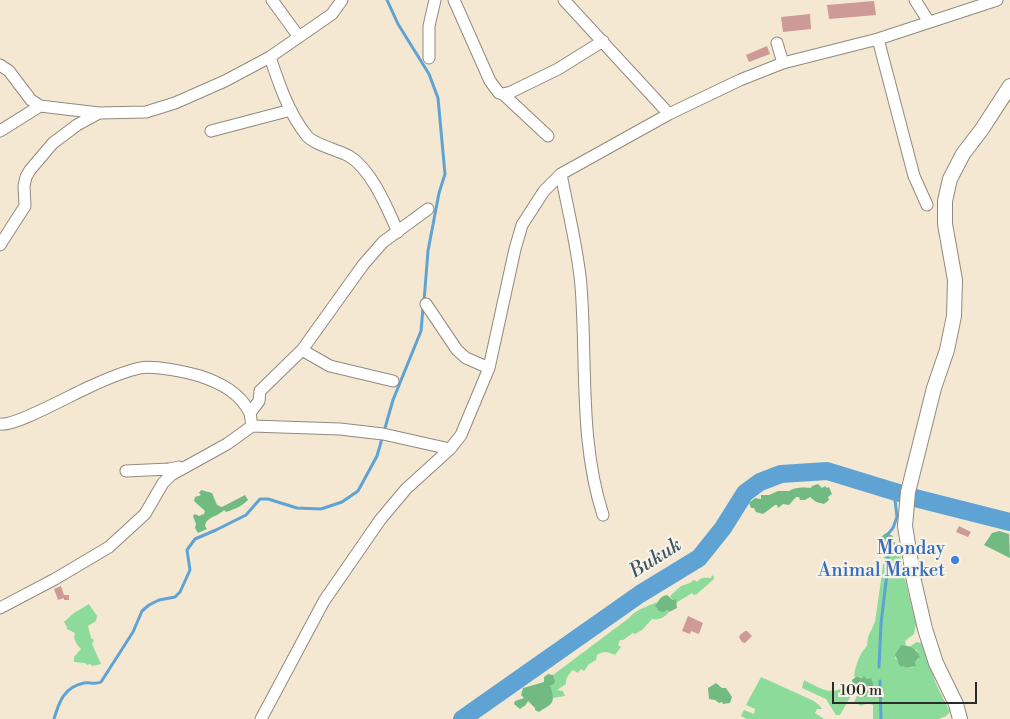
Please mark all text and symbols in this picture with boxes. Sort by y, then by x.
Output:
water label: Bukuk [625,534,687,584]
place label: Monday Animal Market [818,538,945,582]
marker: Monday Animal Market [949,554,961,566]
scale bar [835,672,980,704]
text: 100 m [840,681,882,700]

